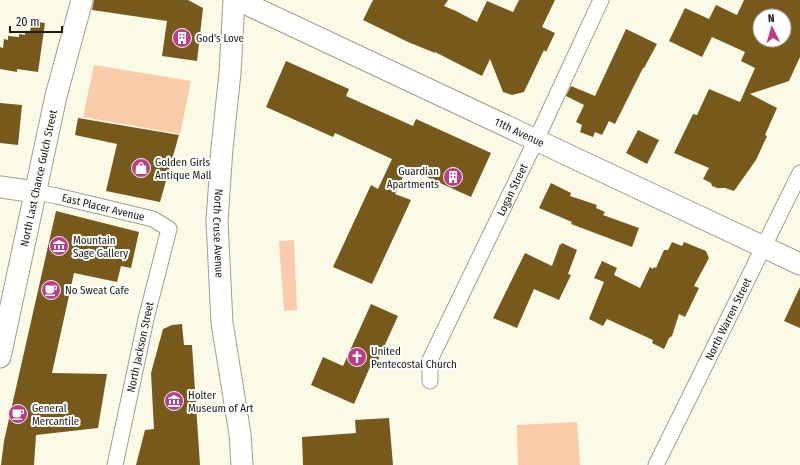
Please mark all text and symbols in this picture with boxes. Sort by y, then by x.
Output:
scale bar [10,8,62,34]
north arrow [752,8,792,48]
text: N [767,12,775,25]
text: 20 m [16,15,40,29]
building icon: God's Love [171,27,193,49]
place label: God's Love [196,32,244,45]
street label: North Last Chance Gulch Street [18,108,60,248]
street label: 11th Avenue [492,115,546,150]
place label: Golden Girls Antique Mall [155,156,212,182]
shop icon: Golden Girls Antique Mall [130,157,152,179]
street label: Logan Street [494,161,531,218]
place label: Guardian Apartments [387,165,439,191]
building icon: Guardian Apartments [442,166,464,188]
street label: North Cruse Avenue [210,188,226,278]
street label: East Placer Avenue [61,191,146,224]
place label: Mountain Sage Gallery [73,234,128,260]
museum icon: Mountain Sage Gallery [48,235,70,257]
street label: North Warren Street [703,275,754,362]
cafe icon: No Sweat Cafe [40,279,62,301]
place label: No Sweat Cafe [65,284,129,297]
street label: North Jackson Street [125,300,157,394]
place label: United Pentecostal Church [371,345,457,371]
church icon: United Pentecostal Church [346,346,368,368]
place label: Holter Museum of Art [188,389,254,415]
museum icon: Holter Museum of Art [163,390,185,412]
place label: General Mercantile [32,402,79,428]
cafe icon: General Mercantile [7,403,29,425]

